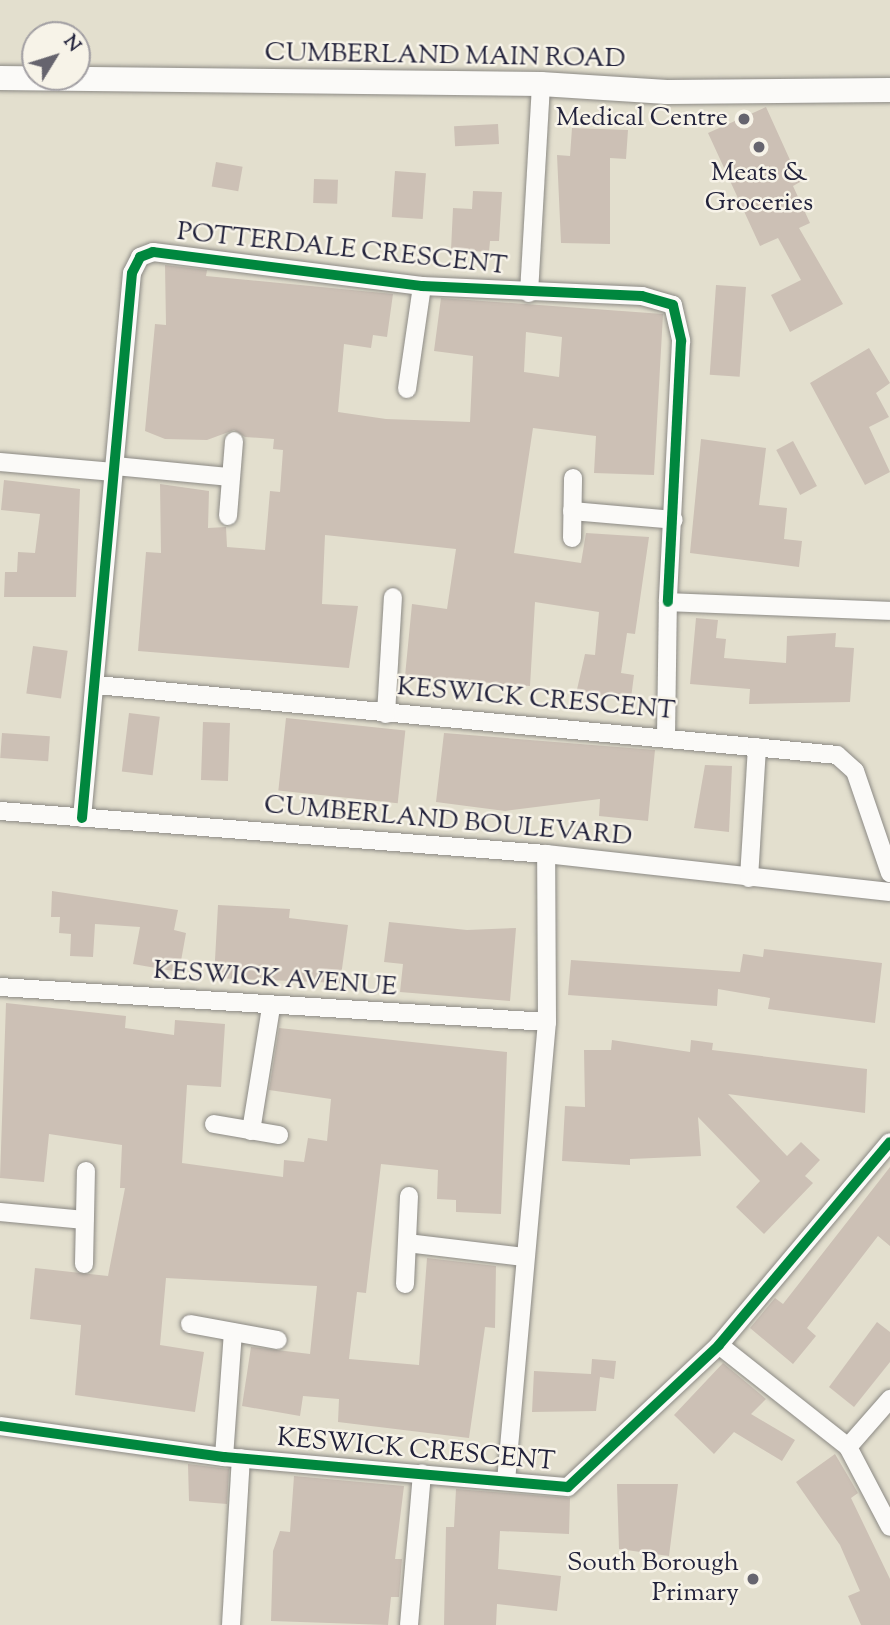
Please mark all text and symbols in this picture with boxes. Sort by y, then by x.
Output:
north arrow [21,21,91,91]
text: N [56,30,87,58]
street label: CUMBERLAND MAIN ROAD [264,38,626,76]
place label: Medical Centre [556,103,728,135]
marker: Medical Centre [734,109,754,129]
marker: Meats & Groceries [751,139,767,155]
place label: Meats & Groceries [705,158,813,220]
street label: POTTERDALE CRESCENT [175,217,509,283]
street label: KESWICK CRESCENT [396,672,676,728]
street label: CUMBERLAND BOULEVARD [263,790,633,854]
street label: KESWICK AVENUE [152,956,398,1004]
street label: KESWICK CRESCENT [276,1423,556,1479]
place label: South Borough Primary [567,1548,739,1610]
marker: South Borough Primary [745,1571,761,1587]

